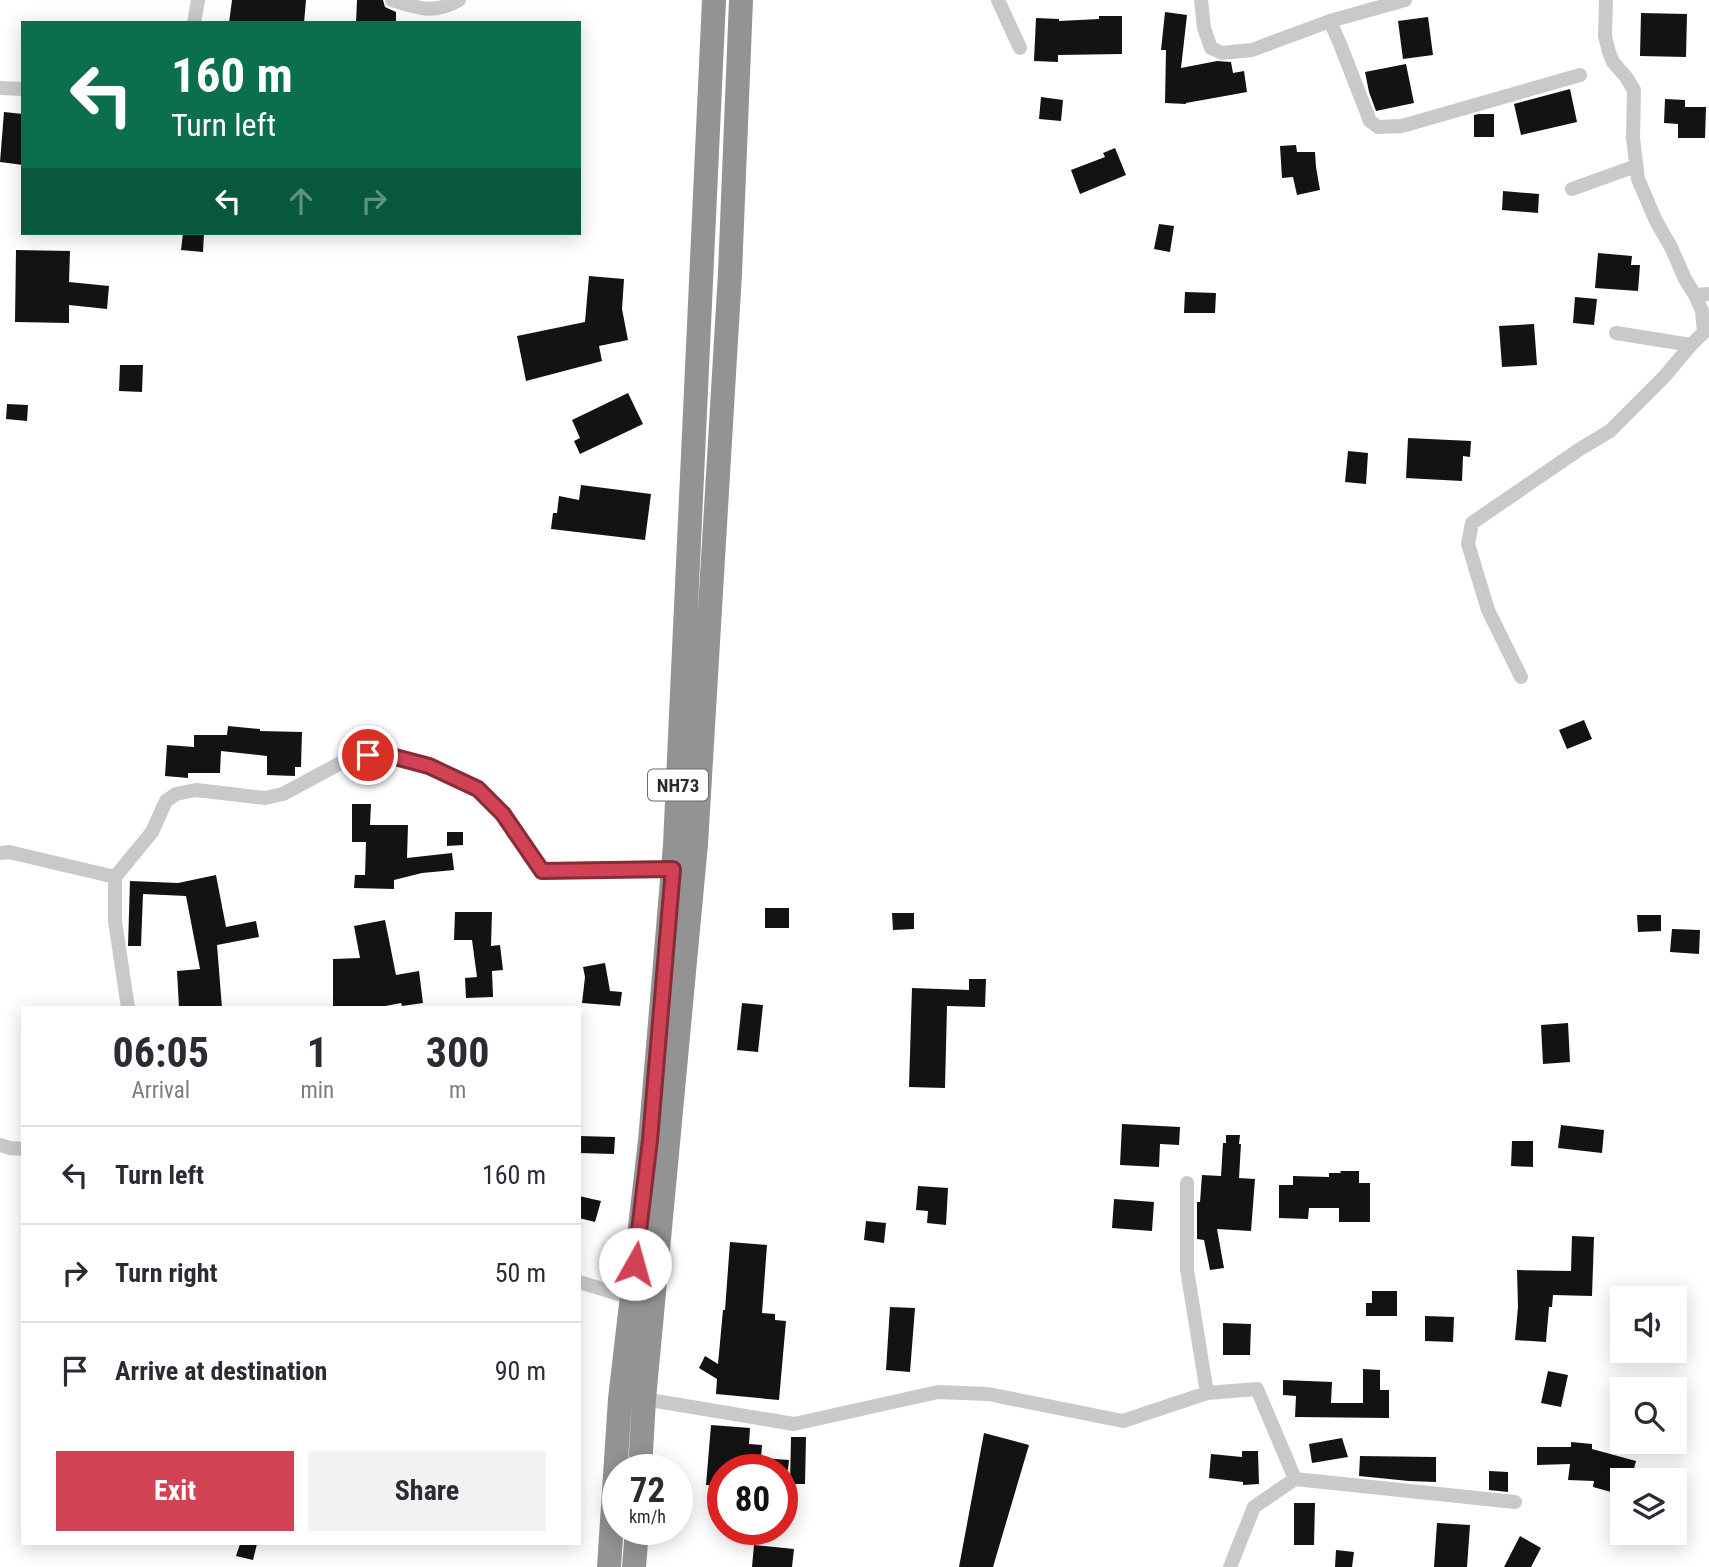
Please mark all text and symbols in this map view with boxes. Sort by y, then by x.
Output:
text: 160 m [171,47,293,104]
icon: left [56,49,147,140]
text: Turn left [171,106,276,144]
icon: left [209,182,247,220]
icon: ahead [282,182,320,220]
icon: right [355,182,393,220]
pin [338,725,398,785]
icon: arrive [349,736,387,774]
road number: NH73 [648,770,708,800]
text: 06:05 [113,1028,209,1077]
text: 1 [307,1028,328,1077]
text: 300 [426,1028,489,1077]
text: Arrival [131,1077,190,1104]
text: min [300,1077,334,1104]
text: m [449,1077,466,1104]
icon: left [56,1156,94,1194]
text: Turn left [115,1160,204,1190]
text: 160 m [482,1160,546,1190]
position arrow [598,1227,672,1301]
icon: right [56,1254,94,1292]
text: Turn right [115,1258,217,1288]
text: 50 m [495,1258,546,1288]
map controls [1610,1286,1687,1545]
button: sound [1610,1286,1687,1363]
icon: arrive [56,1352,94,1390]
text: Arrive at destination [115,1356,327,1386]
text: 90 m [495,1356,546,1386]
button: search [1610,1377,1687,1454]
button: Exit [56,1451,294,1531]
button: Share [308,1451,546,1531]
speed limit sign: 80 [707,1454,798,1545]
button: layers [1610,1468,1687,1545]
text: 72 [630,1470,665,1511]
text: km/h [629,1506,666,1527]

